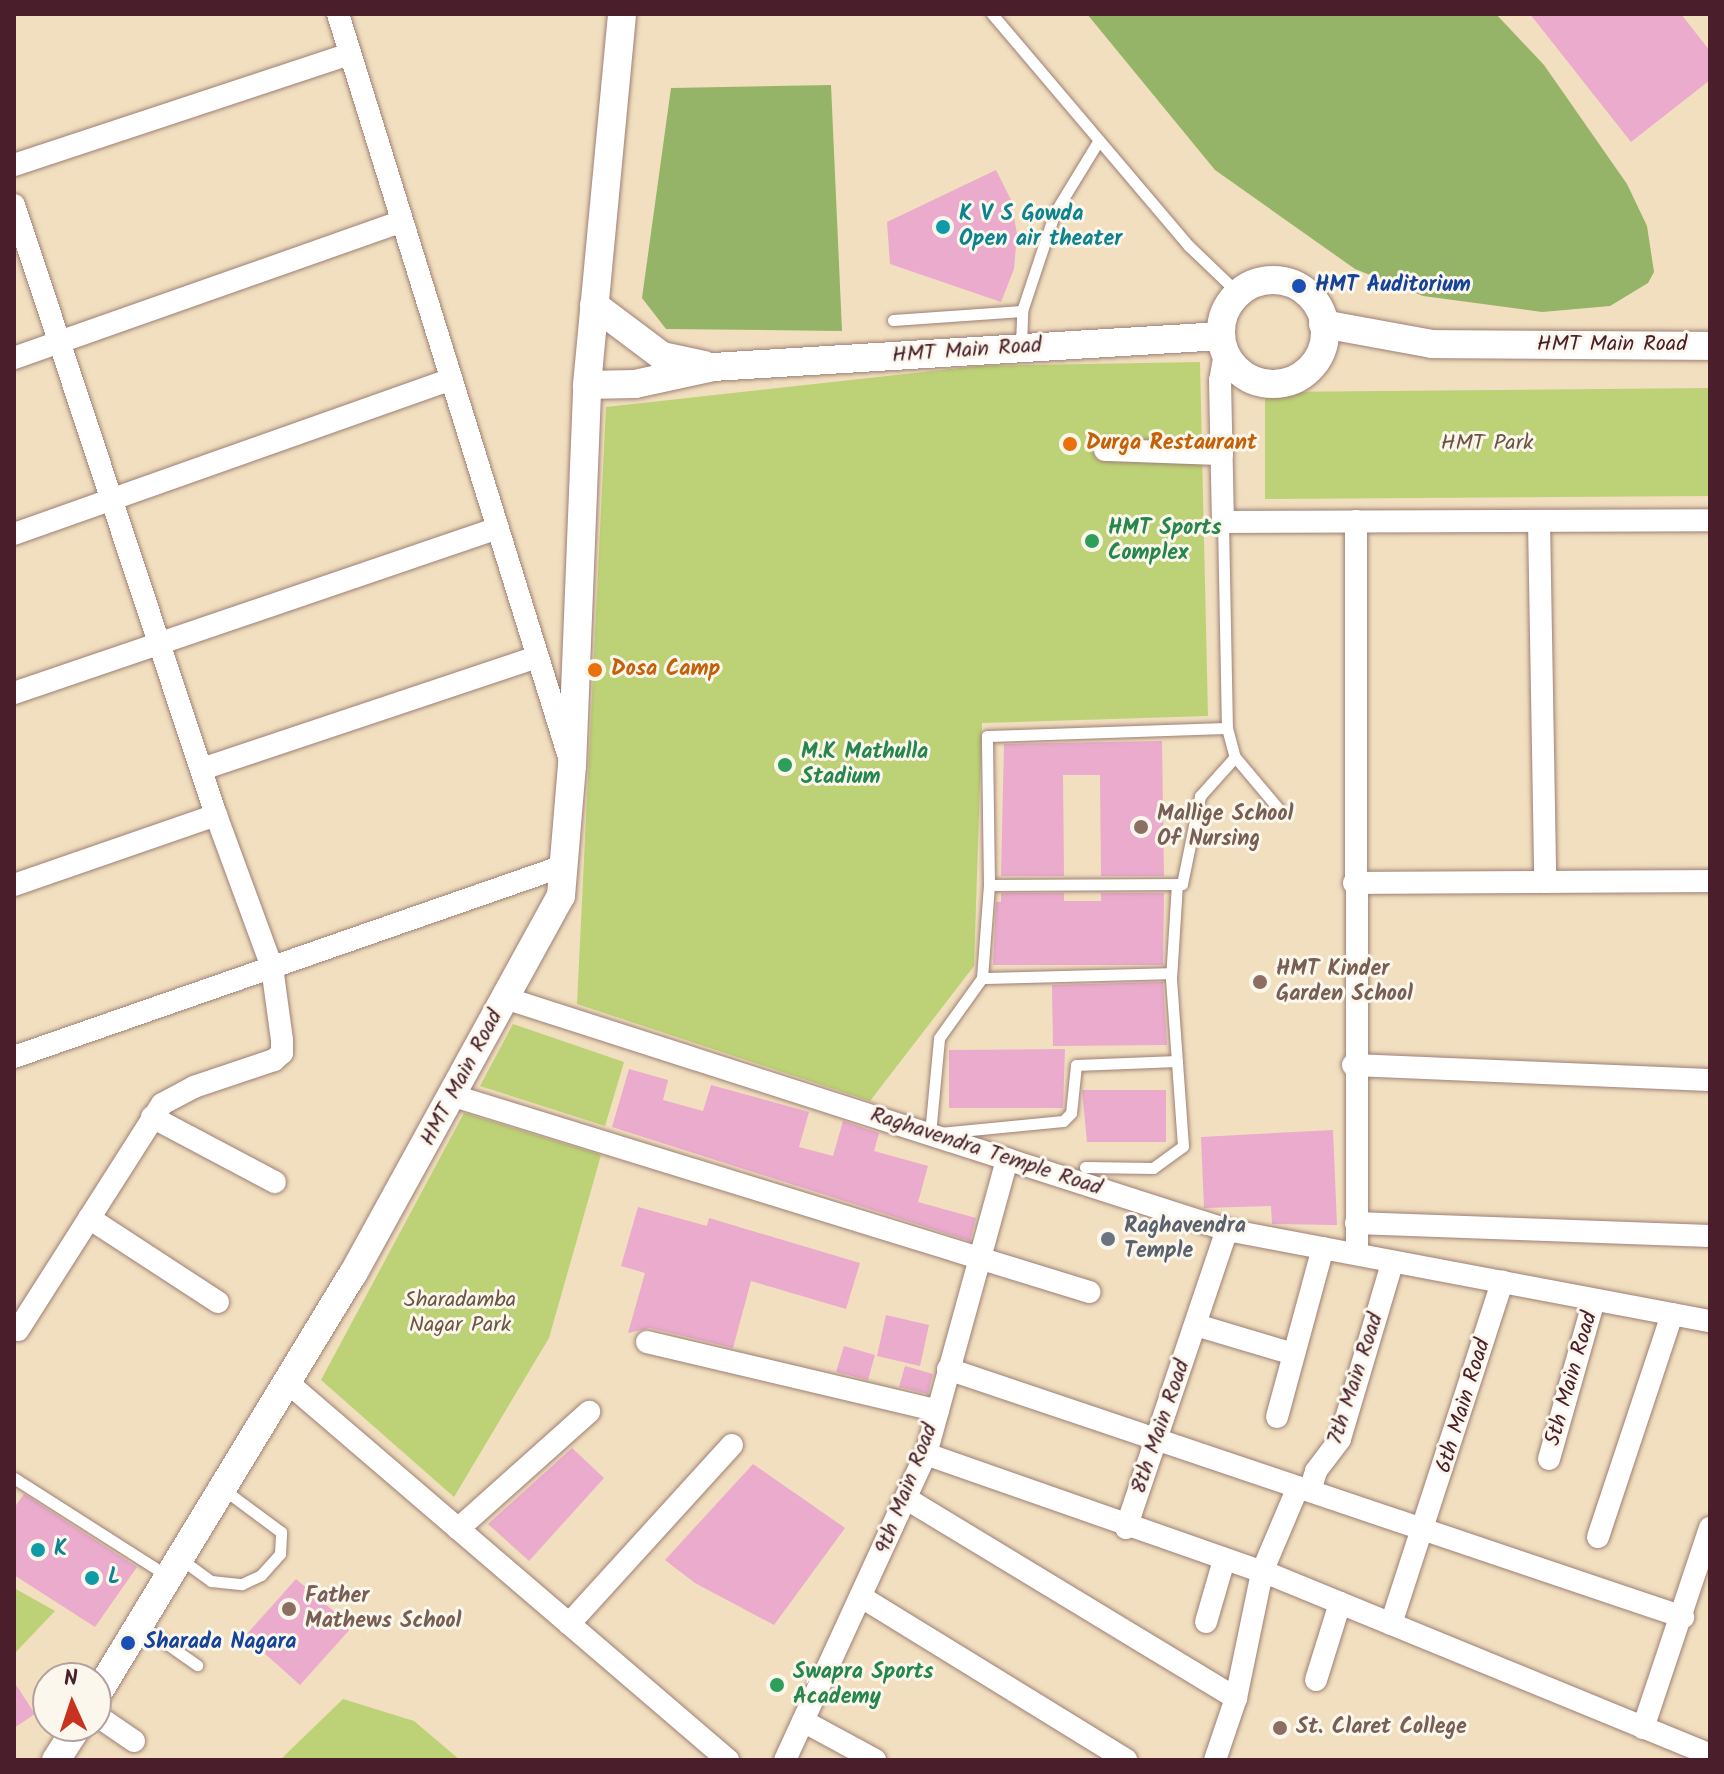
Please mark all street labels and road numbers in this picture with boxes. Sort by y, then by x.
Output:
street label: HMT Main Road [1537,332,1687,358]
street label: HMT Main Road [891,333,1043,369]
street label: HMT Main Road [415,1005,509,1151]
street label: Raghavendra Temple Road [867,1102,1105,1202]
street label: 5th Main Road [1540,1309,1604,1449]
street label: 7th Main Road [1322,1310,1390,1448]
street label: 6th Main Road [1431,1336,1497,1476]
street label: 8th Main Road [1126,1357,1196,1497]
street label: 9th Main Road [870,1420,944,1558]

